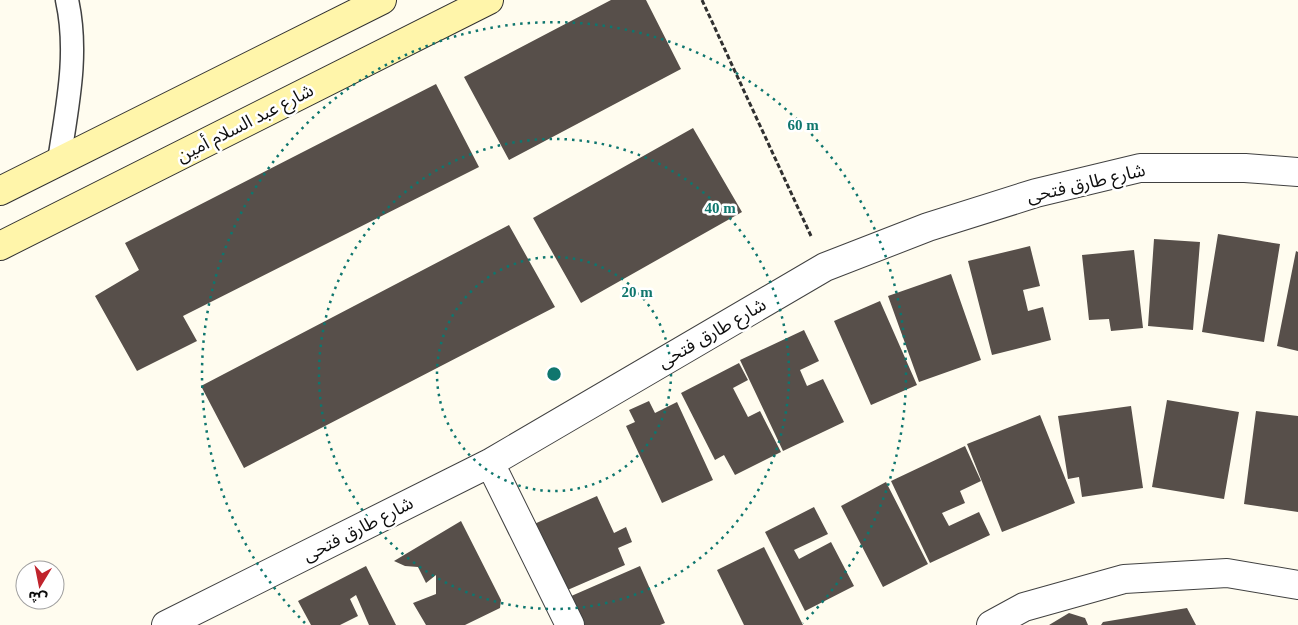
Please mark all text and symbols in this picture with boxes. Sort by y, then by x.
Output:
street label: شارع عبد السلام أمين [173,79,318,170]
text: 60 m [787,117,819,133]
street label: شارع طارق فتحى [1025,160,1148,210]
text: 40 m [704,200,736,216]
text: 20 m [621,284,653,300]
street label: شارع طارق فتحى [655,294,771,375]
centre of rings [545,365,563,383]
street label: شارع طارق فتحى [300,493,418,569]
north arrow [15,560,65,610]
text: ش [27,588,49,606]

